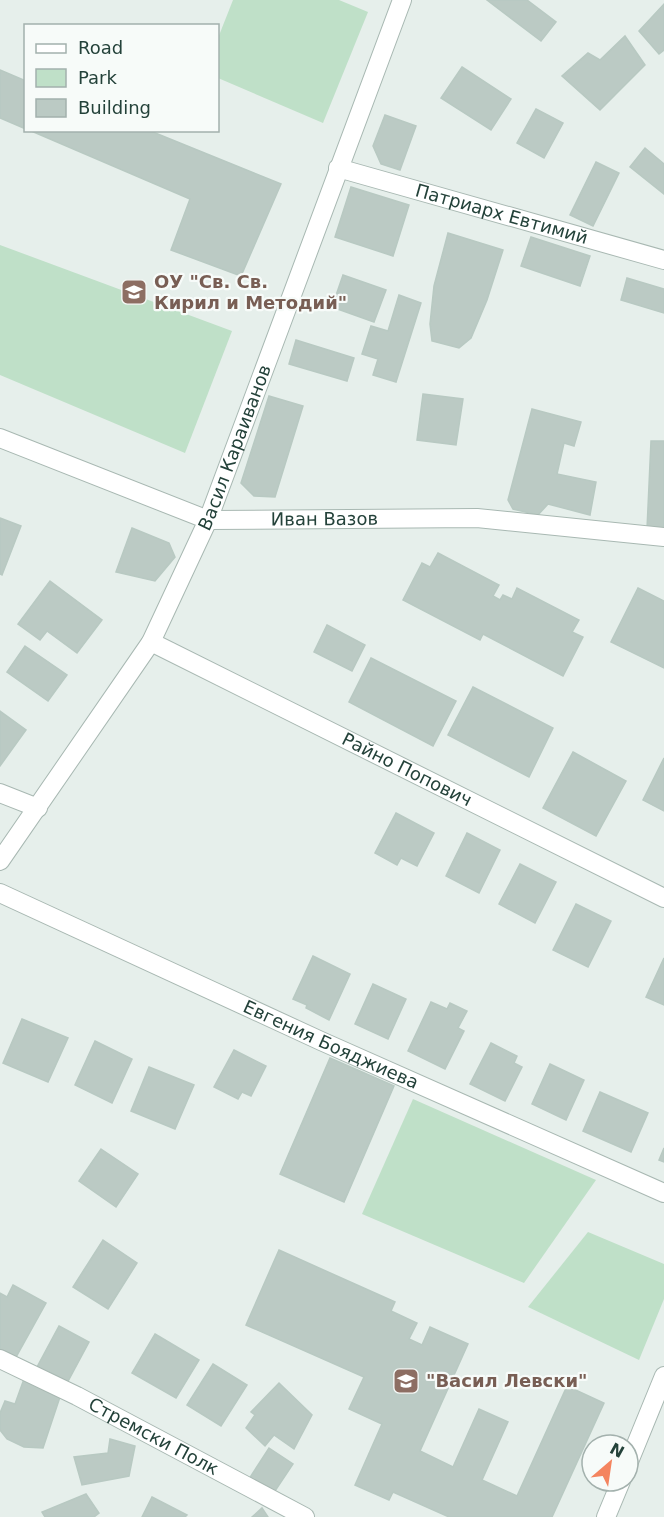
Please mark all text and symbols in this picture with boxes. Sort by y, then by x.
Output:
legend [24,24,219,132]
text: Road [78,37,123,58]
text: Park [78,67,117,88]
text: Building [78,97,151,118]
street label: Патриарх Евтимий [413,179,590,248]
place label: ОУ "Св. Св. Кирил и Методий" [154,271,347,313]
school or university icon: ОУ "Св. Св. Кирил и Методий" [119,277,149,307]
street label: Васил Караиванов [194,362,275,534]
street label: Иван Вазов [271,508,378,530]
street label: Райно Попович [339,728,476,810]
street label: Евгения Бояджиева [240,996,422,1093]
school or university icon: "Васил Левски" [391,1366,421,1396]
place label: "Васил Левски" [426,1370,587,1391]
street label: Стремски Полк [85,1393,222,1479]
north arrow [580,1433,640,1493]
text: N [607,1439,627,1462]

